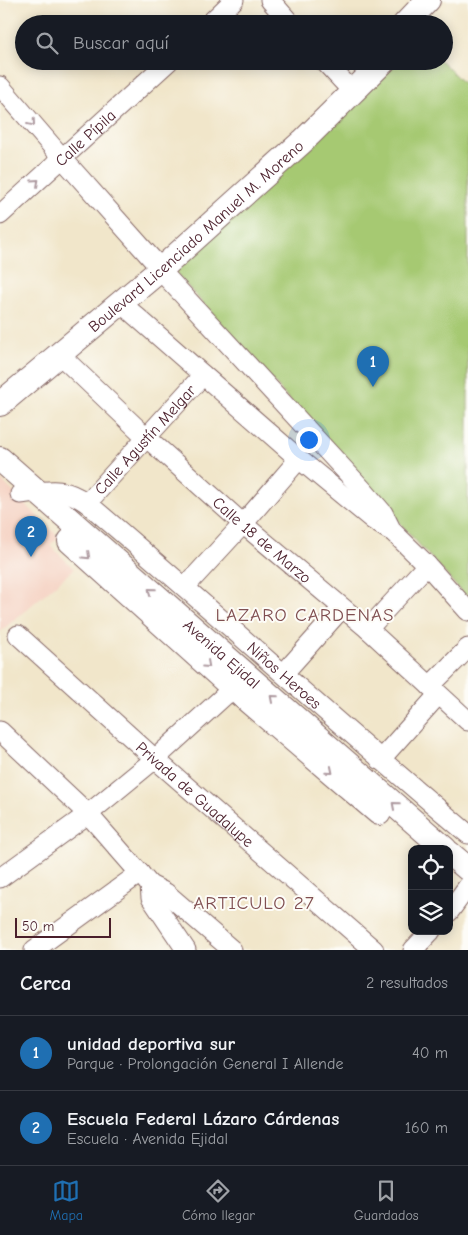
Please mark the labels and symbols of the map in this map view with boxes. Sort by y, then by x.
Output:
street label: Calle Pípila [52,106,119,170]
one-way arrow [26,118,35,127]
street label: Boulevard Licenciado Manuel M. Moreno [85,137,308,336]
one-way arrow [31,179,40,188]
pin: 1 [357,346,389,387]
street label: Calle Agustín Melgar [91,381,200,498]
your location [296,427,322,453]
street label: Calle 18 de Marzo [209,493,314,587]
pin: 2 [15,516,47,557]
one-way arrow [81,550,90,559]
one-way arrow [147,587,156,596]
district label: LAZARO CARDENAS [216,604,395,626]
street label: Avenida Ejidal [179,616,263,692]
street label: Niños Heroes [243,639,325,713]
one-way arrow [202,659,211,668]
one-way arrow [270,695,279,704]
street label: Privada de Guadalupe [132,738,257,851]
one-way arrow [325,765,334,774]
one-way arrow [392,802,401,811]
district label: ARTICULO 27 [193,892,315,914]
scale bar [15,915,111,938]

